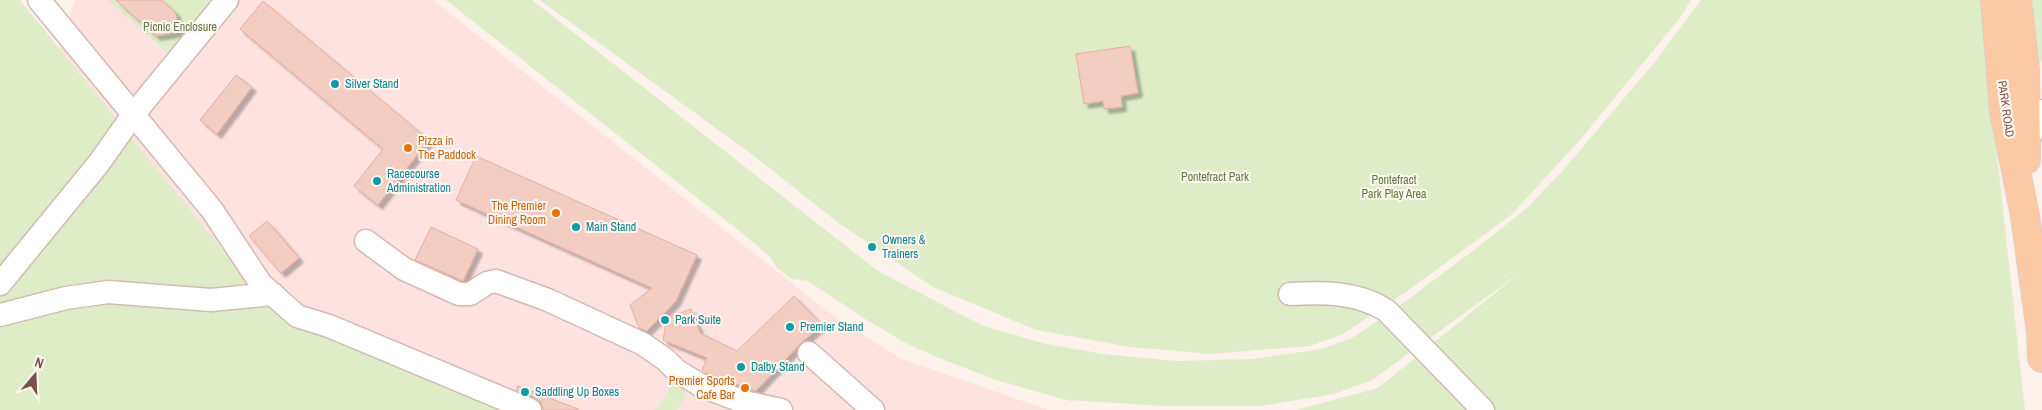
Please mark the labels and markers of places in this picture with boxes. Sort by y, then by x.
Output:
place label: Silver Stand [345,76,399,92]
marker: Silver Stand [329,78,341,90]
place label: Pizza in The Paddock [418,133,476,163]
marker: Pizza in The Paddock [402,142,414,154]
place label: Racecourse Administration [386,166,451,196]
marker: Racecourse Administration [371,175,383,187]
place label: The Premier Dining Room [488,198,547,228]
marker: The Premier Dining Room [550,207,562,219]
place label: Main Stand [586,219,636,235]
marker: Main Stand [570,221,582,233]
place label: Owners & Trainers [882,232,926,262]
marker: Owners & Trainers [866,241,878,253]
place label: Park Suite [675,312,721,328]
marker: Park Suite [659,314,671,326]
place label: Premier Stand [800,319,863,335]
marker: Premier Stand [784,321,796,333]
place label: Dalby Stand [751,359,805,375]
marker: Dalby Stand [735,361,747,373]
place label: Premier Sports Cafe Bar [669,373,736,403]
marker: Premier Sports Cafe Bar [739,382,751,394]
place label: Saddling Up Boxes [535,384,619,400]
marker: Saddling Up Boxes [519,386,531,398]

